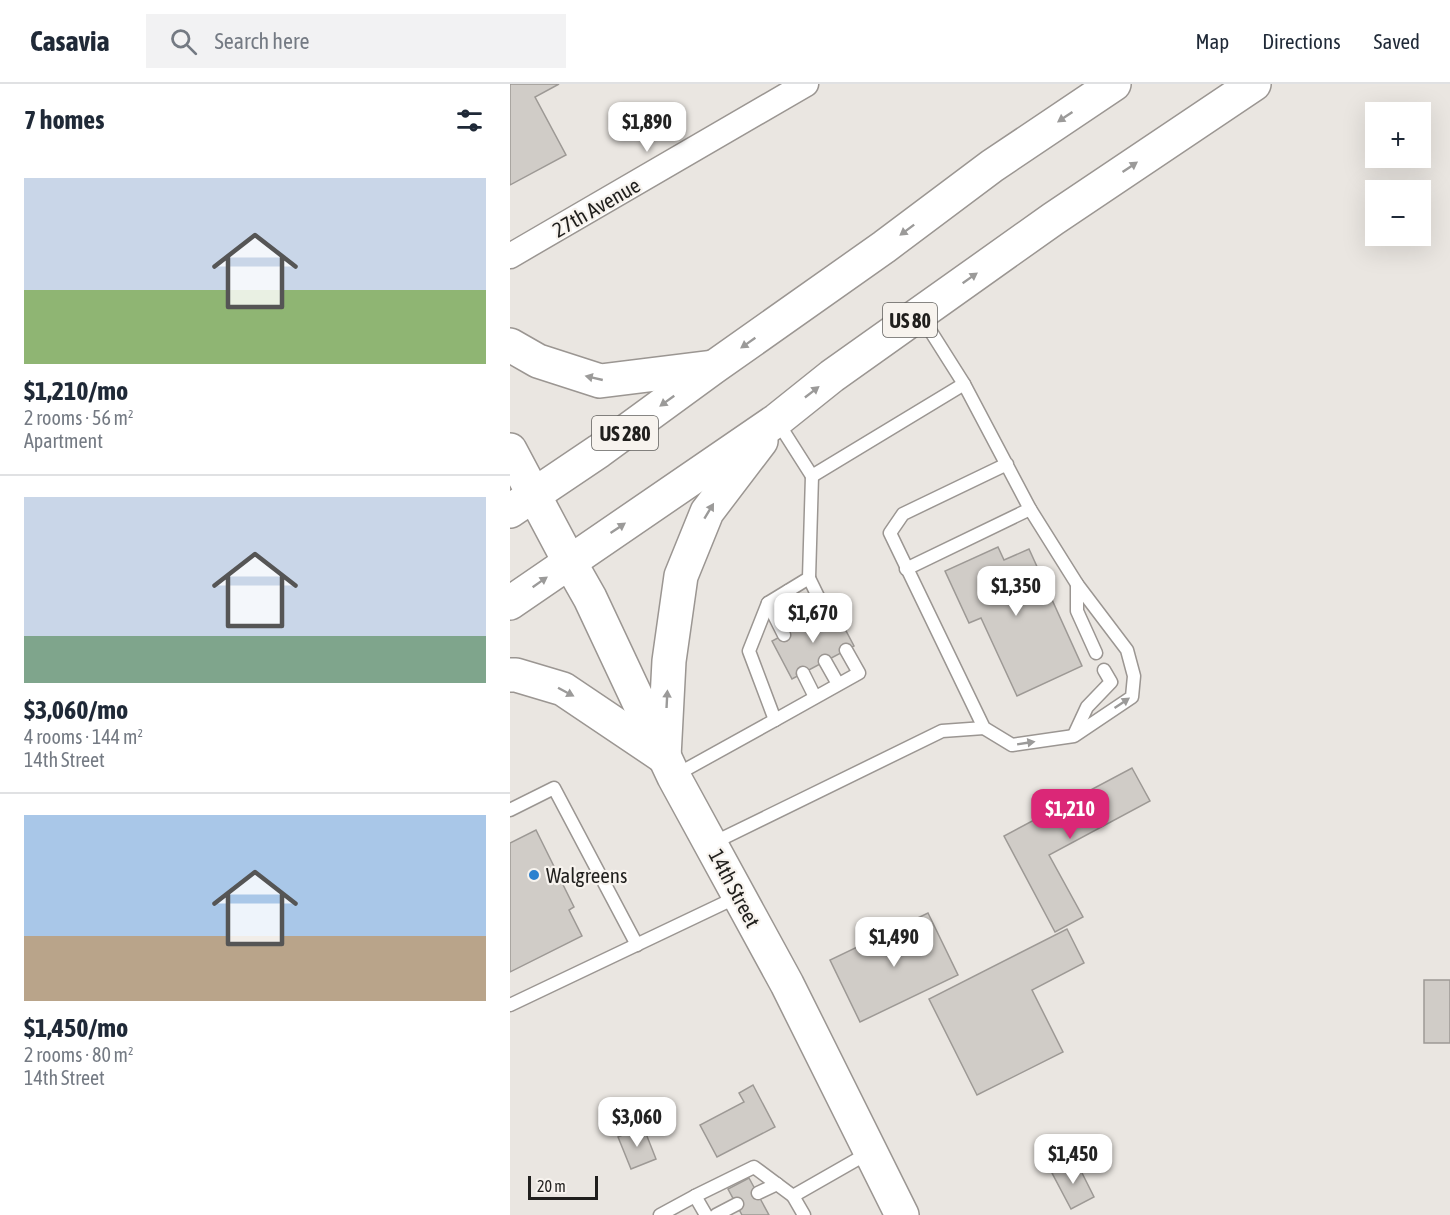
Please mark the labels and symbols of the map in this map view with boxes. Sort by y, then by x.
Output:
pin: $1,890 [598,102,696,153]
one-way arrow [1057,111,1074,122]
one-way arrow [1122,162,1139,173]
street label: 27th Avenue [548,172,644,242]
one-way arrow [899,223,914,235]
one-way arrow [961,272,977,284]
road number: US 80 [883,303,937,337]
one-way arrow [740,337,756,349]
one-way arrow [584,373,603,382]
one-way arrow [804,386,820,399]
one-way arrow [660,395,675,407]
road number: US 280 [592,416,658,450]
one-way arrow [704,503,715,519]
one-way arrow [609,522,625,534]
pin: $1,350 [967,566,1065,617]
one-way arrow [531,576,547,588]
pin: $1,670 [764,593,862,644]
one-way arrow [557,687,574,696]
one-way arrow [663,689,672,708]
one-way arrow [1114,697,1130,709]
one-way arrow [1017,739,1036,748]
pin: $1,210 [1021,789,1119,840]
street label: 14th Street [704,845,766,931]
place label: Walgreens [546,863,627,887]
marker: Walgreens [527,868,541,882]
pin: $1,490 [845,917,943,968]
pin: $3,060 [588,1097,686,1148]
pin: $1,450 [1024,1134,1122,1185]
scale bar [528,1173,598,1200]

